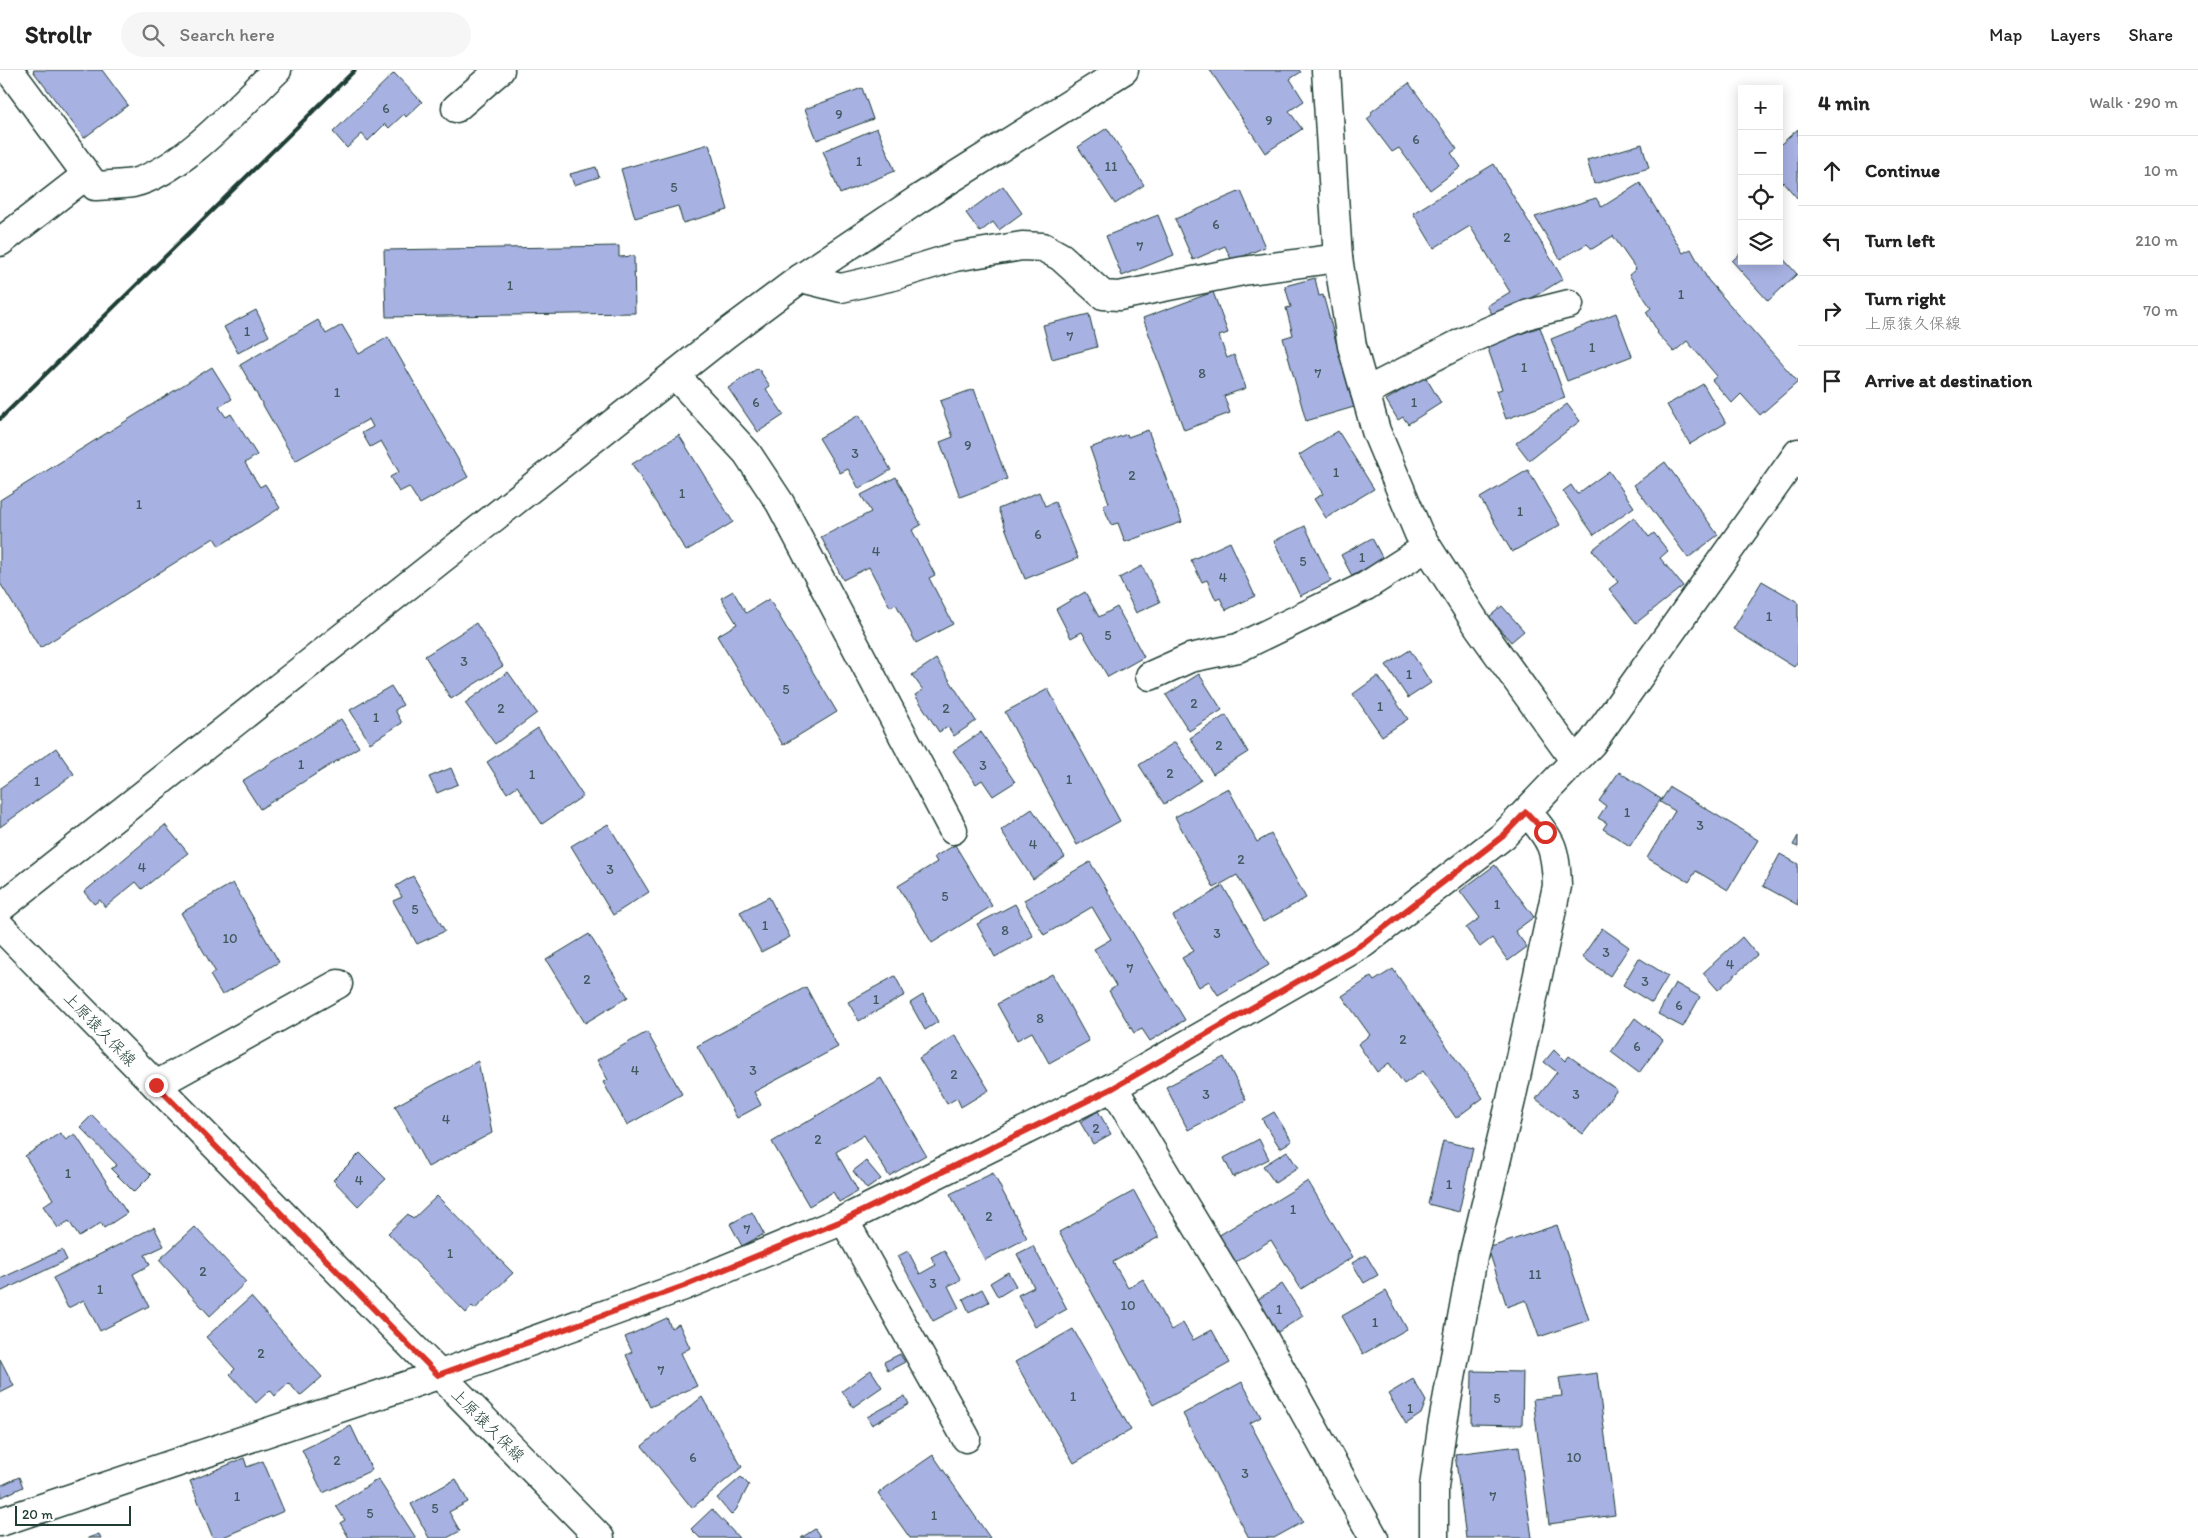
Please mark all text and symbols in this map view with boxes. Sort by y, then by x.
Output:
search box [121,12,471,57]
text: Strollr [25,20,91,49]
icon: search [139,21,167,49]
text: Search here [179,23,275,46]
text: Map [1989,24,2022,46]
text: Layers [2050,24,2100,46]
text: Share [2128,24,2173,46]
map controls [1738,85,1783,265]
button: + [1738,85,1783,130]
text: 4 min [1818,90,1870,115]
text: Walk · 290 m [2089,93,2178,112]
house number: 6 [382,100,390,117]
house number: 9 [835,106,843,123]
house number: 9 [1265,112,1273,129]
button: − [1738,130,1783,175]
house number: 6 [1412,131,1420,148]
house number: 1 [856,153,863,170]
icon: ahead [1818,157,1846,185]
house number: 11 [1105,158,1118,175]
text: Continue [1865,159,1940,182]
text: 10 m [2144,161,2178,180]
button: locate [1738,175,1783,220]
house number: 5 [670,179,678,196]
house number: 6 [1212,216,1220,233]
button: layers [1738,220,1783,265]
icon: left [1818,227,1846,255]
house number: 2 [1503,229,1511,246]
text: Turn left [1865,229,1935,252]
text: 210 m [2135,231,2178,250]
house number: 7 [1137,238,1144,255]
house number: 1 [507,277,514,294]
house number: 1 [1678,286,1685,303]
text: Turn right [1865,287,1946,310]
icon: right [1818,297,1846,325]
text: 70 m [2143,301,2178,320]
text: 上原猿久保線 [1865,314,1961,333]
house number: 1 [244,323,251,340]
house number: 7 [1067,328,1074,345]
house number: 1 [1589,339,1596,356]
house number: 1 [1521,359,1528,376]
house number: 8 [1198,365,1206,382]
house number: 7 [1315,365,1322,382]
icon: arrive [1818,367,1846,395]
text: Arrive at destination [1865,369,2032,392]
house number: 1 [334,384,341,401]
house number: 6 [752,394,760,411]
house number: 1 [1411,394,1418,411]
house number: 9 [964,437,972,454]
house number: 3 [851,445,859,462]
house number: 1 [1333,464,1340,481]
house number: 2 [1128,467,1136,484]
house number: 1 [679,485,686,502]
house number: 1 [136,496,143,513]
house number: 1 [1517,503,1524,520]
house number: 6 [1034,526,1042,543]
house number: 4 [872,543,881,560]
house number: 1 [1359,549,1366,566]
house number: 5 [1299,553,1307,570]
house number: 4 [1219,569,1228,586]
house number: 1 [1766,608,1773,625]
house number: 5 [1104,627,1112,644]
house number: 3 [460,653,468,670]
house number: 1 [1406,666,1413,683]
house number: 5 [782,681,790,698]
house number: 2 [1190,695,1198,712]
house number: 1 [1377,698,1384,715]
house number: 2 [497,700,505,717]
house number: 2 [942,700,950,717]
house number: 1 [373,709,380,726]
house number: 2 [1215,737,1223,754]
house number: 1 [298,756,305,773]
house number: 3 [979,757,987,774]
house number: 2 [1166,765,1174,782]
house number: 1 [529,766,536,783]
house number: 1 [1066,771,1073,788]
house number: 1 [34,773,41,790]
house number: 1 [1624,804,1631,821]
house number: 3 [1696,817,1704,834]
route start [1534,821,1557,844]
house number: 4 [1029,836,1038,853]
house number: 2 [1237,851,1245,868]
house number: 4 [138,859,147,876]
house number: 3 [606,861,614,878]
house number: 5 [941,888,949,905]
house number: 1 [1494,896,1501,913]
house number: 5 [411,901,419,918]
house number: 1 [762,917,769,934]
house number: 8 [1001,922,1009,939]
house number: 3 [1213,925,1221,942]
house number: 10 [222,930,238,947]
house number: 3 [1602,944,1610,961]
house number: 4 [1726,956,1735,973]
house number: 7 [1127,960,1134,977]
house number: 2 [583,971,591,988]
house number: 3 [1641,973,1649,990]
street label: 上原猿久保線 [60,988,140,1070]
house number: 1 [873,991,880,1008]
house number: 6 [1675,997,1683,1014]
house number: 8 [1036,1010,1044,1027]
house number: 2 [1399,1031,1407,1048]
house number: 6 [1633,1038,1641,1055]
house number: 4 [631,1062,640,1079]
house number: 3 [749,1062,757,1079]
house number: 2 [950,1066,958,1083]
route end [145,1074,168,1097]
house number: 3 [1202,1086,1210,1103]
house number: 3 [1572,1086,1580,1103]
house number: 4 [442,1111,451,1128]
house number: 2 [1092,1120,1100,1137]
house number: 2 [814,1131,822,1148]
house number: 1 [65,1165,72,1182]
house number: 4 [355,1172,364,1189]
house number: 1 [1446,1176,1453,1193]
house number: 1 [1290,1201,1297,1218]
house number: 2 [985,1208,993,1225]
house number: 7 [744,1221,751,1238]
house number: 1 [447,1245,454,1262]
house number: 2 [199,1263,207,1280]
house number: 11 [1529,1266,1542,1283]
house number: 3 [929,1275,937,1292]
house number: 1 [97,1281,104,1298]
house number: 10 [1120,1297,1136,1314]
house number: 1 [1276,1301,1283,1318]
house number: 1 [1372,1314,1379,1331]
house number: 2 [257,1345,265,1362]
house number: 7 [658,1362,665,1379]
street label: 上原猿久保線 [447,1384,529,1466]
house number: 1 [1070,1388,1077,1405]
house number: 5 [1493,1390,1501,1407]
house number: 1 [1407,1400,1414,1417]
house number: 6 [689,1449,697,1466]
house number: 10 [1566,1449,1582,1466]
house number: 2 [333,1452,341,1469]
house number: 3 [1241,1465,1249,1482]
house number: 1 [234,1488,241,1505]
house number: 7 [1490,1488,1497,1505]
house number: 5 [431,1500,439,1517]
scale bar [15,1503,131,1526]
house number: 5 [366,1505,374,1522]
text: 20 m [22,1506,53,1523]
house number: 1 [931,1507,938,1524]

